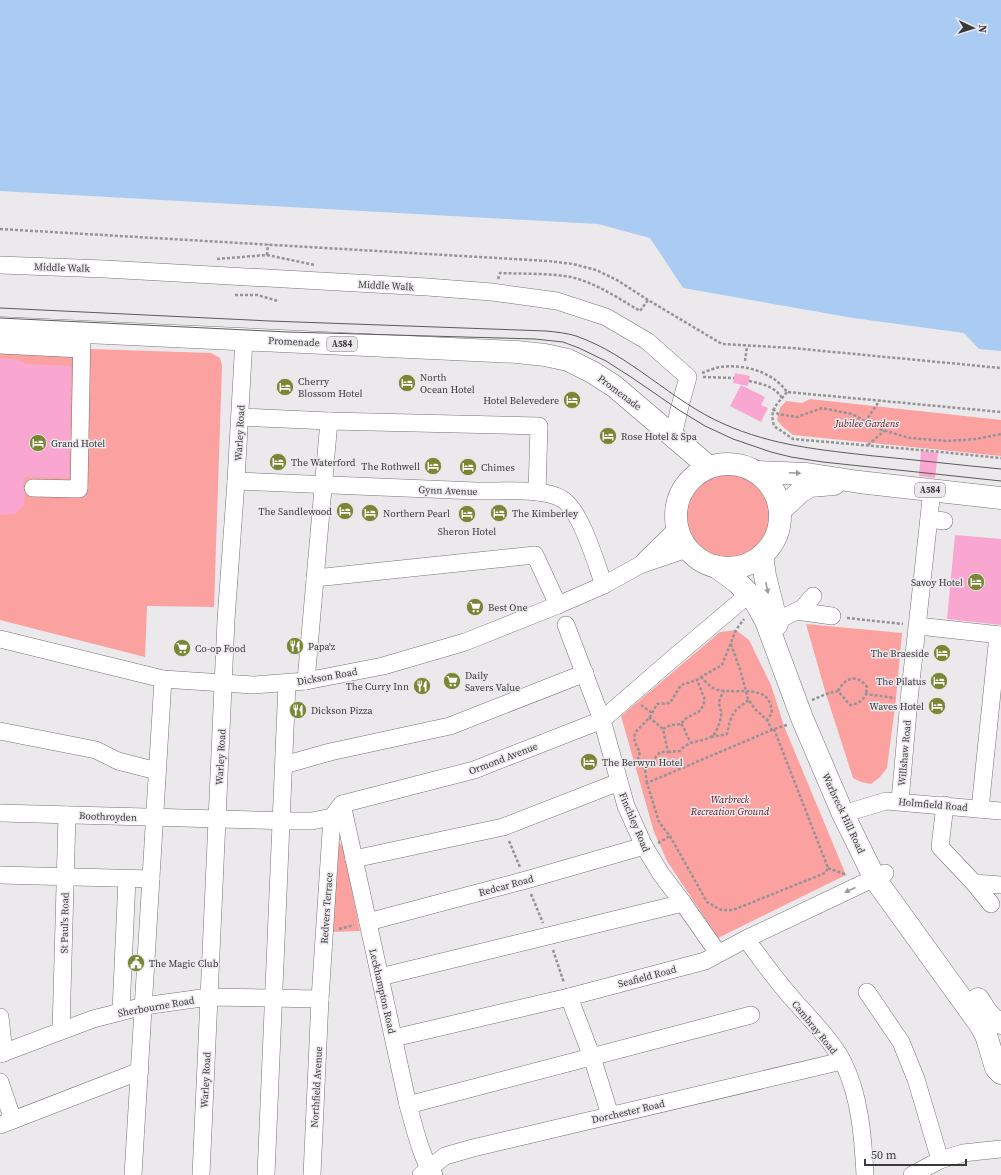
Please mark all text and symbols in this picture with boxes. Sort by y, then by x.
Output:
north arrow [953,8,993,48]
text: N [975,24,990,33]
street label: Middle Walk [34,260,91,275]
street label: Middle Walk [358,278,415,293]
street label: Promenade [268,334,320,349]
road number: A584 [327,337,357,351]
place label: North Ocean Hotel [420,371,475,396]
street label: Promenade [595,372,644,413]
hotel icon: North Ocean Hotel [397,373,417,393]
place label: Cherry Blossom Hotel [298,375,362,400]
hotel icon: Cherry Blossom Hotel [275,377,295,397]
hotel icon: Hotel Belevedere [562,390,582,410]
place label: Hotel Belevedere [483,394,559,407]
street label: Warley Road [232,404,247,461]
park label: Jubilee Gardens [833,417,899,430]
hotel icon: Rose Hotel & Spa [598,426,618,446]
place label: Rose Hotel & Spa [621,430,698,443]
hotel icon: Grand Hotel [28,433,48,453]
place label: Grand Hotel [51,437,105,450]
hotel icon: The Waterford [268,452,288,472]
place label: The Waterford [291,456,356,469]
hotel icon: The Rothwell [423,456,443,476]
hotel icon: Chimes [458,457,478,477]
place label: The Rothwell [361,460,420,473]
place label: Chimes [481,461,515,474]
one-way arrow [789,470,801,477]
street label: Gynn Avenue [418,483,478,498]
road number: A584 [915,483,945,497]
hotel icon: The Sandlewood [335,501,355,521]
hotel icon: Northern Pearl [360,503,380,523]
hotel icon: The Kimberley [489,503,509,523]
hotel icon: Sheron Hotel [457,504,477,524]
place label: The Sandlewood [259,505,332,518]
place label: Northern Pearl [383,507,450,520]
place label: The Kimberley [512,507,579,520]
place label: Sheron Hotel [438,525,496,538]
hotel icon: Savoy Hotel [966,572,986,592]
place label: Savoy Hotel [911,576,963,589]
one-way arrow [765,582,771,594]
supermarket icon: Best One [465,597,485,617]
place label: Best One [488,601,528,614]
restaurant icon: Papa'z [285,636,305,656]
supermarket icon: Co-op Food [172,638,192,658]
place label: Papa'z [308,640,336,653]
place label: Co-op Food [195,642,246,655]
hotel icon: The Braeside [932,643,952,663]
place label: The Braeside [871,647,929,660]
street label: Dickson Road [296,665,359,688]
place label: Daily Savers Value [465,669,520,694]
supermarket icon: Daily Savers Value [442,671,462,691]
hotel icon: The Pilatus [929,671,949,691]
place label: The Pilatus [876,675,926,688]
restaurant icon: The Curry Inn [412,676,432,696]
place label: The Curry Inn [346,680,409,693]
hotel icon: Waves Hotel [927,696,947,716]
restaurant icon: Dickson Pizza [288,700,308,720]
place label: Waves Hotel [869,700,924,713]
place label: Dickson Pizza [311,704,374,717]
street label: Willshaw Road [895,719,914,787]
street label: Warley Road [213,728,228,785]
street label: Ormond Avenue [467,739,539,778]
hotel icon: The Berwyn Hotel [579,752,599,772]
place label: The Berwyn Hotel [602,756,683,769]
street label: Warbreck Hill Road [819,771,868,856]
street label: Finchley Road [616,790,653,854]
park label: Warbreck Recreation Ground [690,793,770,818]
street label: Holmfield Road [898,795,969,814]
street label: Boothroyden [79,809,137,824]
street label: Redvers Terrace [318,872,335,944]
street label: Redcar Road [477,872,535,899]
one-way arrow [844,887,855,893]
street label: St Paul's Road [57,892,72,954]
street label: Leckhampton Road [366,947,399,1035]
public building icon: The Magic Club [126,953,146,973]
place label: The Magic Club [149,957,219,970]
street label: Seafield Road [617,962,678,991]
street label: Sherbourne Road [117,993,196,1020]
street label: Cambray Road [789,998,840,1057]
street label: Northfield Avenue [308,1046,325,1128]
street label: Warley Road [198,1051,213,1108]
street label: Dorchester Road [590,1097,666,1126]
scale bar [865,1141,966,1167]
text: 50 m [871,1147,897,1163]

